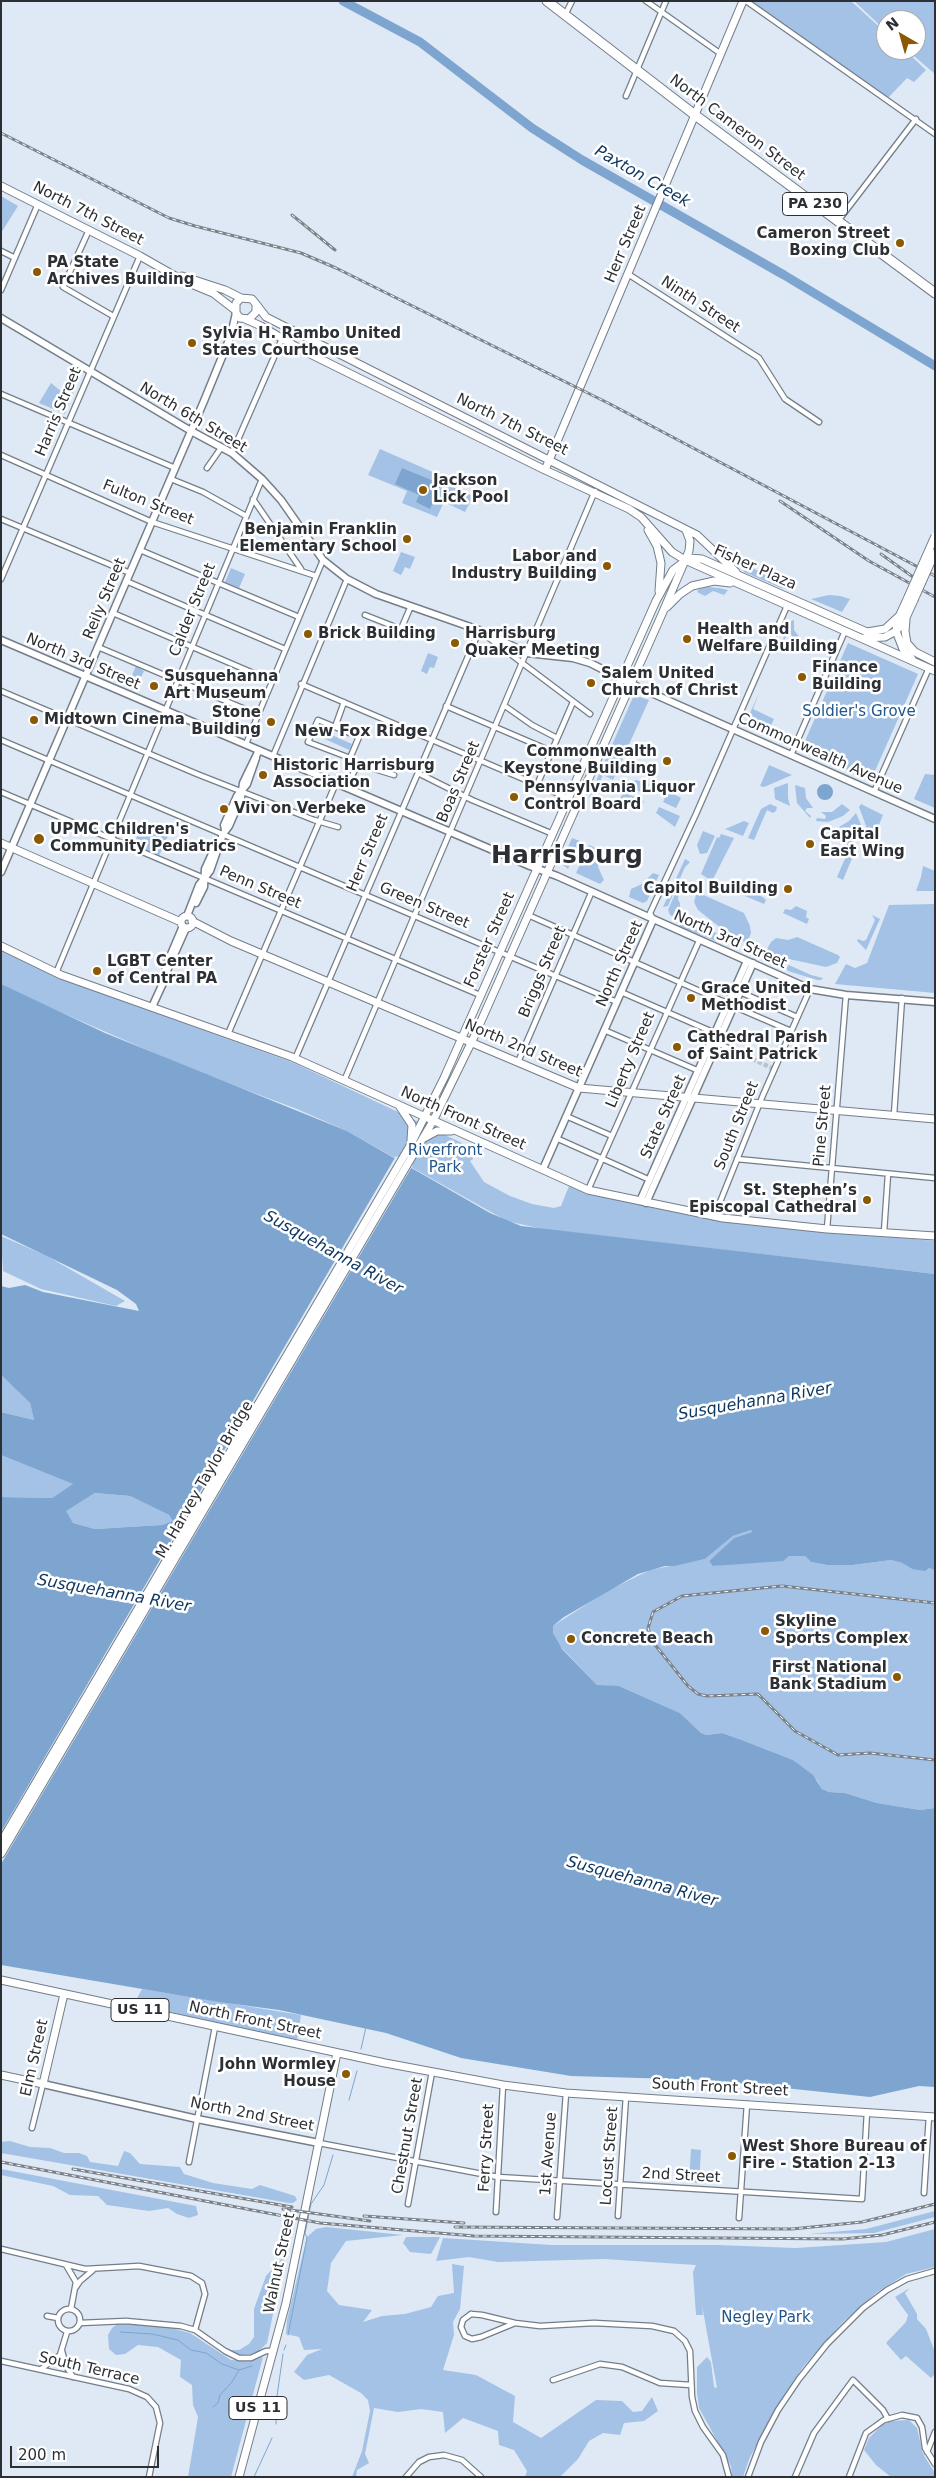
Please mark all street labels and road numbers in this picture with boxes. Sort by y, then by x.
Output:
street label: North Cameron Street [666,71,808,185]
street label: North 7th Street [30,178,146,250]
road number: PA 230 [782,192,848,215]
street label: Herr Street [602,202,650,286]
street label: Ninth Street [657,273,743,337]
street label: Harris Street [32,365,86,459]
street label: North 6th Street [136,379,250,457]
street label: North 7th Street [453,390,571,460]
street label: Fulton Street [100,477,196,529]
street label: Fisher Plaza [711,542,799,594]
street label: Reily Street [80,556,130,642]
street label: Calder Street [166,561,220,659]
street label: North 3rd Street [23,630,143,694]
street label: Commonwealth Avenue [735,710,905,798]
street label: Boas Street [434,739,484,825]
street label: Herr Street [344,811,392,895]
street label: Penn Street [216,863,304,913]
street label: Green Street [376,879,472,933]
street label: Forster Street [461,889,519,991]
street label: North 3rd Street [671,907,789,973]
street label: North Street [593,918,647,1010]
street label: Briggs Street [516,923,570,1021]
street label: Liberty Street [603,1009,659,1111]
street label: North 2nd Street [462,1016,584,1082]
street label: State Street [637,1072,691,1162]
street label: South Street [711,1079,763,1173]
street label: North Front Street [398,1083,528,1155]
street label: Pine Street [810,1084,836,1168]
street label: M. Harvey Taylor Bridge [153,1398,257,1562]
road number: US 11 [111,1998,169,2022]
street label: North Front Street [187,1998,323,2044]
street label: Elm Street [17,2018,53,2098]
street label: South Front Street [651,2075,789,2101]
street label: Chestnut Street [389,2076,427,2196]
street label: North 2nd Street [189,2094,315,2136]
street label: Ferry Street [476,2103,498,2193]
street label: Locust Street [598,2106,622,2206]
street label: 1st Avenue [537,2112,561,2196]
street label: 2nd Street [641,2165,721,2187]
street label: Walnut Street [261,2211,299,2315]
street label: South Terrace [37,2349,141,2389]
road number: US 11 [229,2396,287,2420]

